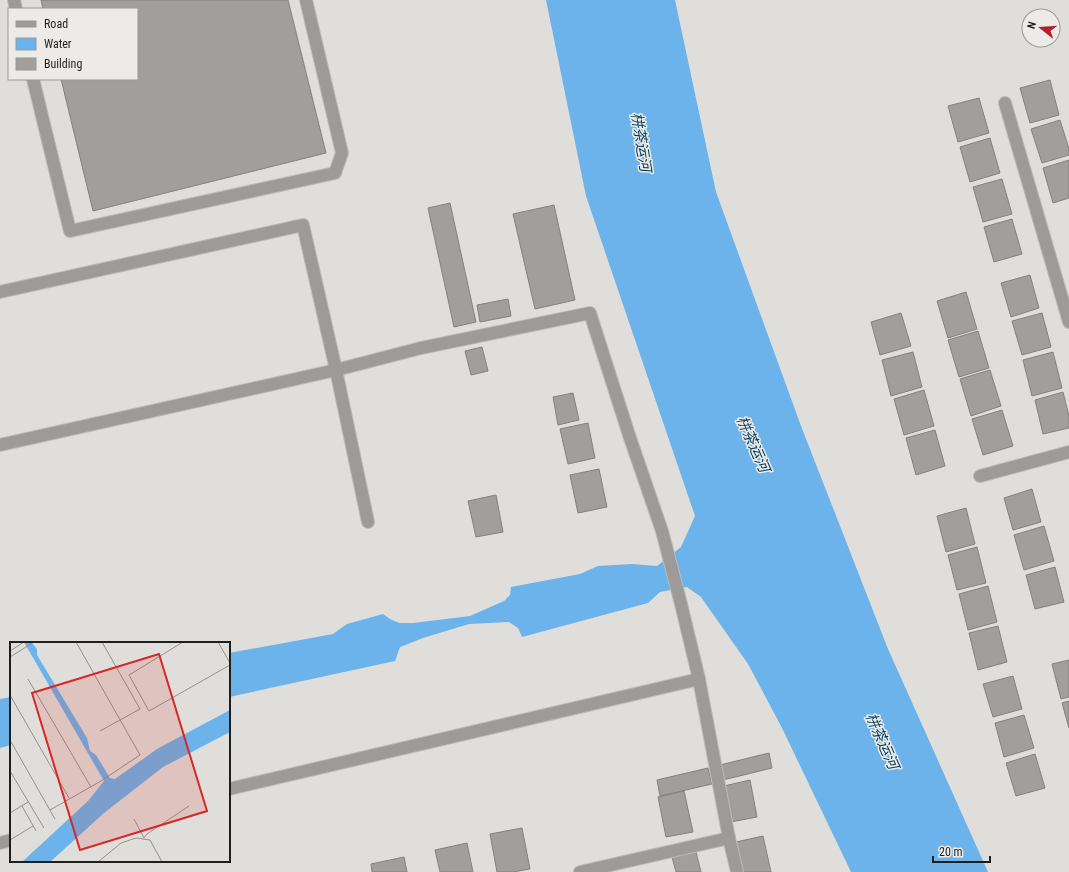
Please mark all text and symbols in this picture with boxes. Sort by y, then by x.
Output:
legend [8,8,138,80]
north arrow [1021,8,1061,48]
text: Road [44,17,68,31]
text: N [1025,20,1039,30]
text: Water [44,37,72,51]
text: Building [44,57,82,71]
water label: 栟茶运河 [627,111,655,176]
water label: 栟茶运河 [733,413,775,478]
inset map [10,642,230,862]
water label: 栟茶运河 [862,710,904,775]
scale bar [933,838,990,864]
text: 20 m [939,845,963,859]

